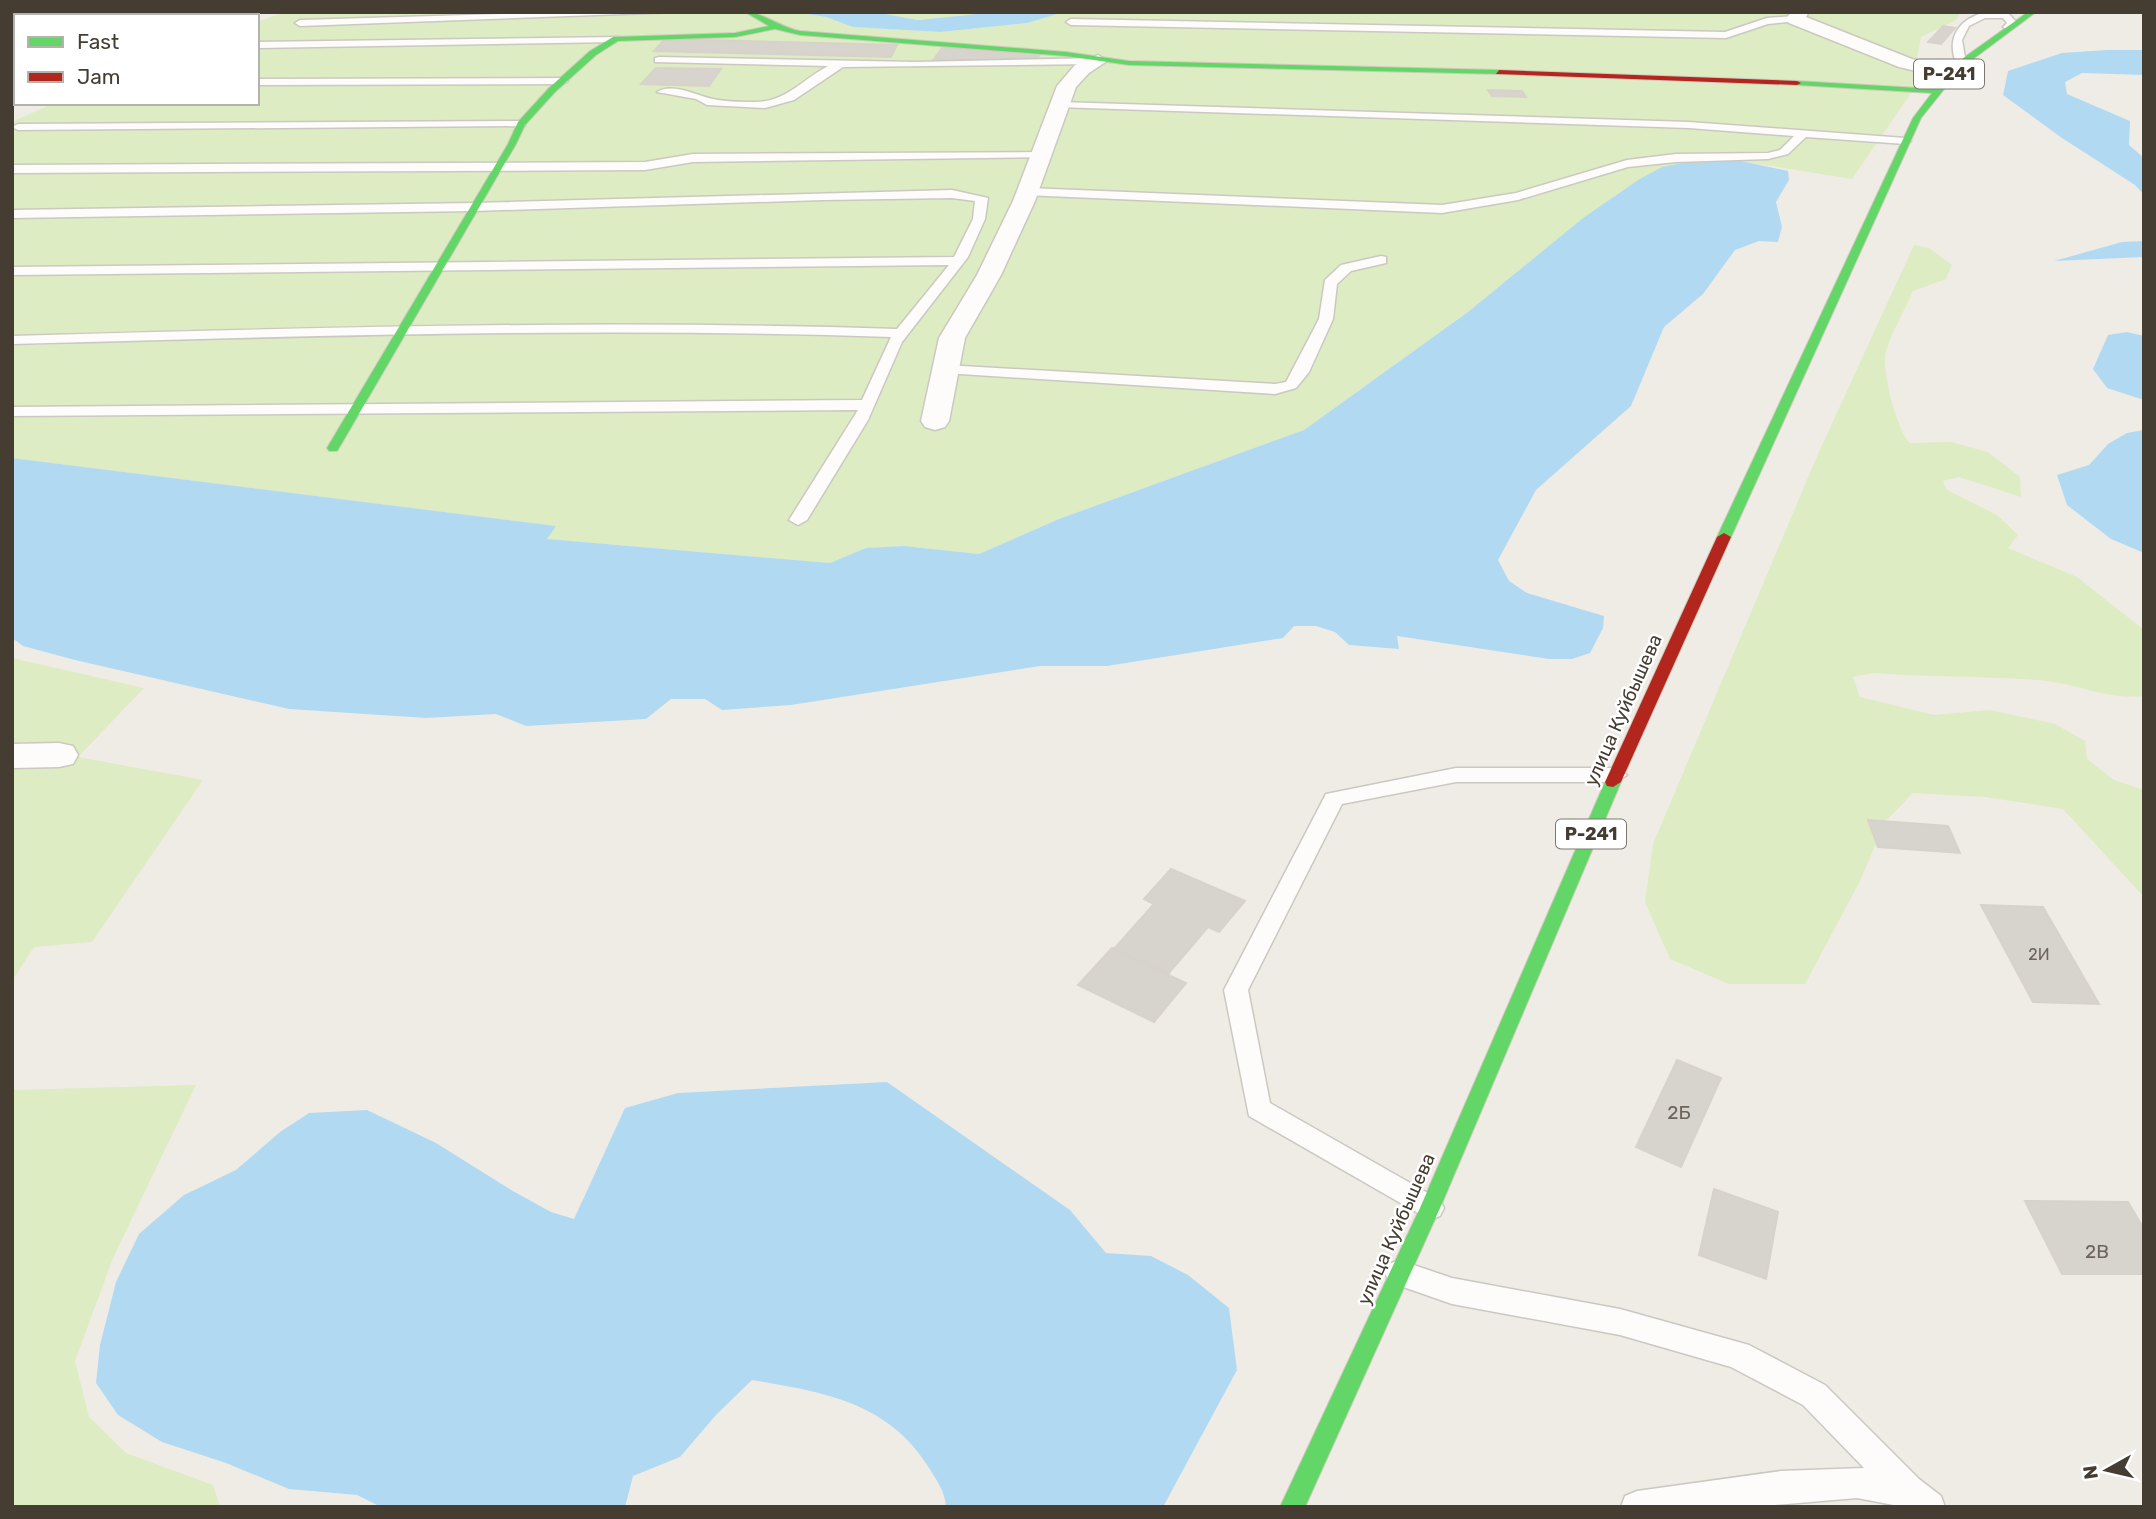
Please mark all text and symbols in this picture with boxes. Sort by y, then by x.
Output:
legend [14,14,259,105]
text: Fast [77,29,119,54]
road number: Р-241 [1914,60,1984,88]
text: Jam [77,64,121,89]
street label: улица Куйбышева [1579,631,1667,789]
road number: Р-241 [1556,820,1626,848]
house number: 2И [2028,945,2050,964]
house number: 2Б [1667,1101,1691,1124]
street label: улица Куйбышева [1352,1150,1440,1308]
house number: 2В [2085,1240,2109,1263]
north arrow [2072,1435,2142,1505]
text: N [2078,1464,2103,1481]

